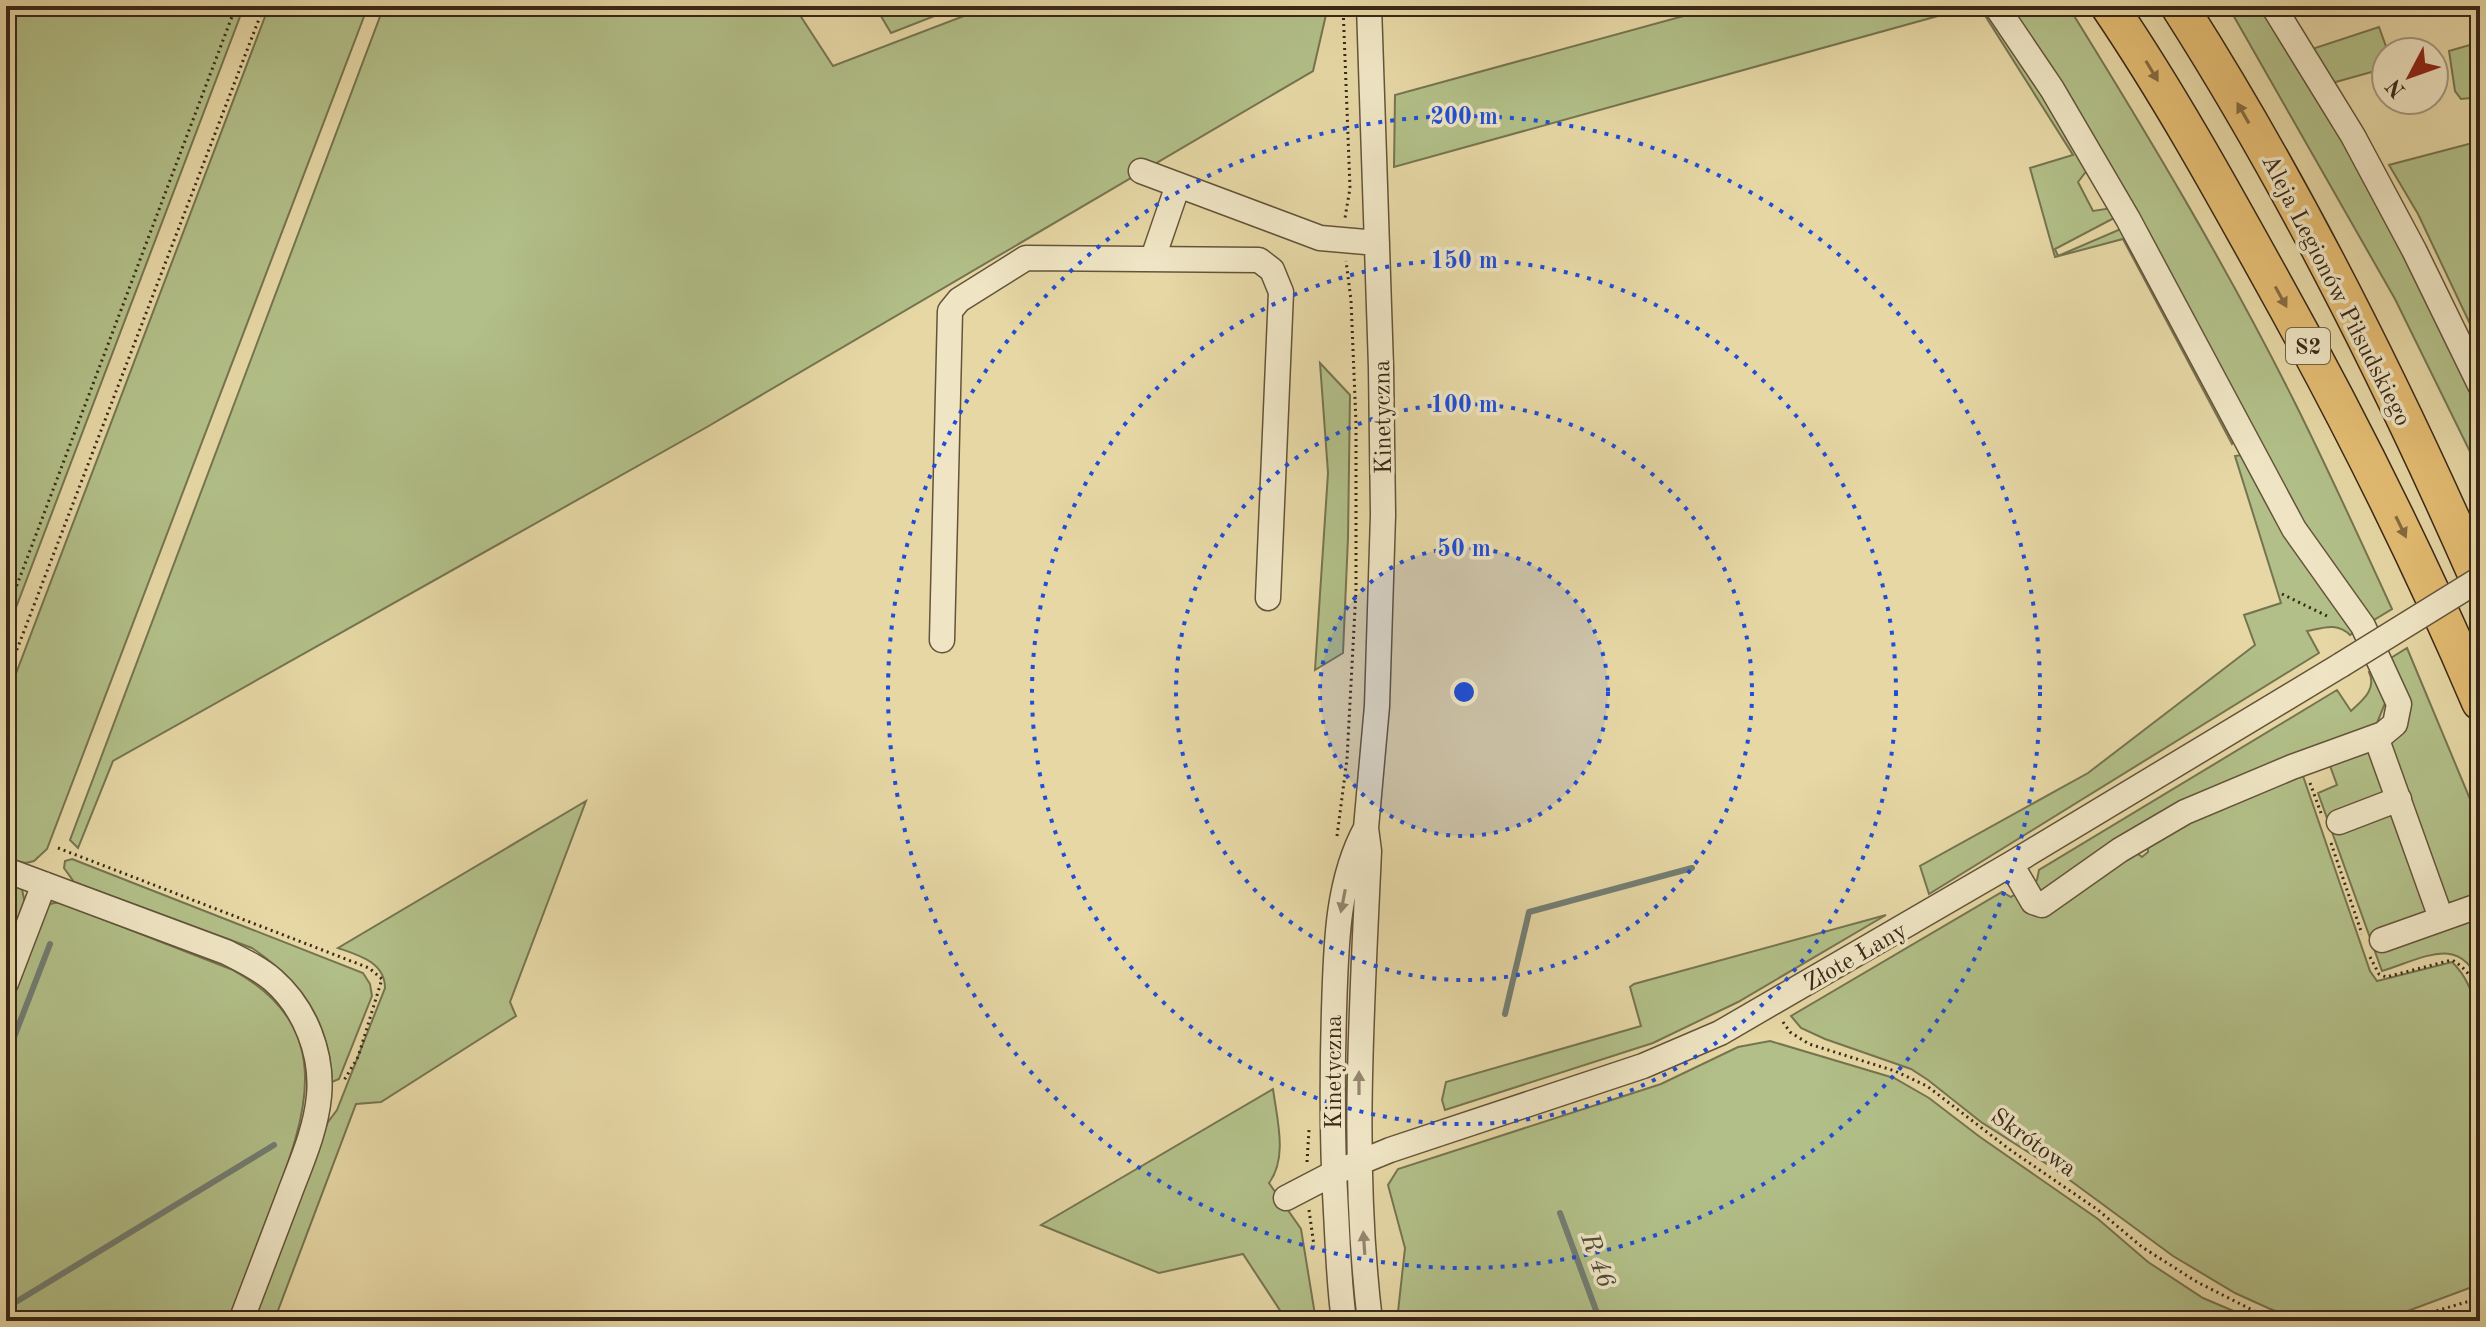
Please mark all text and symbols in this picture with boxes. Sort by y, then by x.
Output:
north arrow [2370,36,2450,116]
one-way arrow [2144,60,2158,82]
text: N [2382,74,2410,101]
one-way arrow [2236,102,2250,124]
text: 200 m [1430,106,1498,130]
street label: Aleja Legionów Piłsudskiego [2256,151,2414,430]
text: 150 m [1430,249,1498,274]
one-way arrow [2274,285,2288,308]
road number: S2 [2286,328,2330,364]
street label: Kinetyczna [1371,359,1397,474]
text: 100 m [1430,394,1498,418]
one-way arrow [2394,516,2408,539]
text: 50 m [1437,537,1491,562]
centre of rings [1450,678,1478,706]
one-way arrow [1336,889,1349,914]
street label: Złote Łany [1800,919,1912,997]
street label: Kinetyczna [1323,1015,1347,1129]
one-way arrow [1353,1070,1365,1095]
street label: Skrótowa [1986,1105,2080,1182]
water label: R 46 [1575,1229,1619,1292]
one-way arrow [1357,1230,1370,1255]

